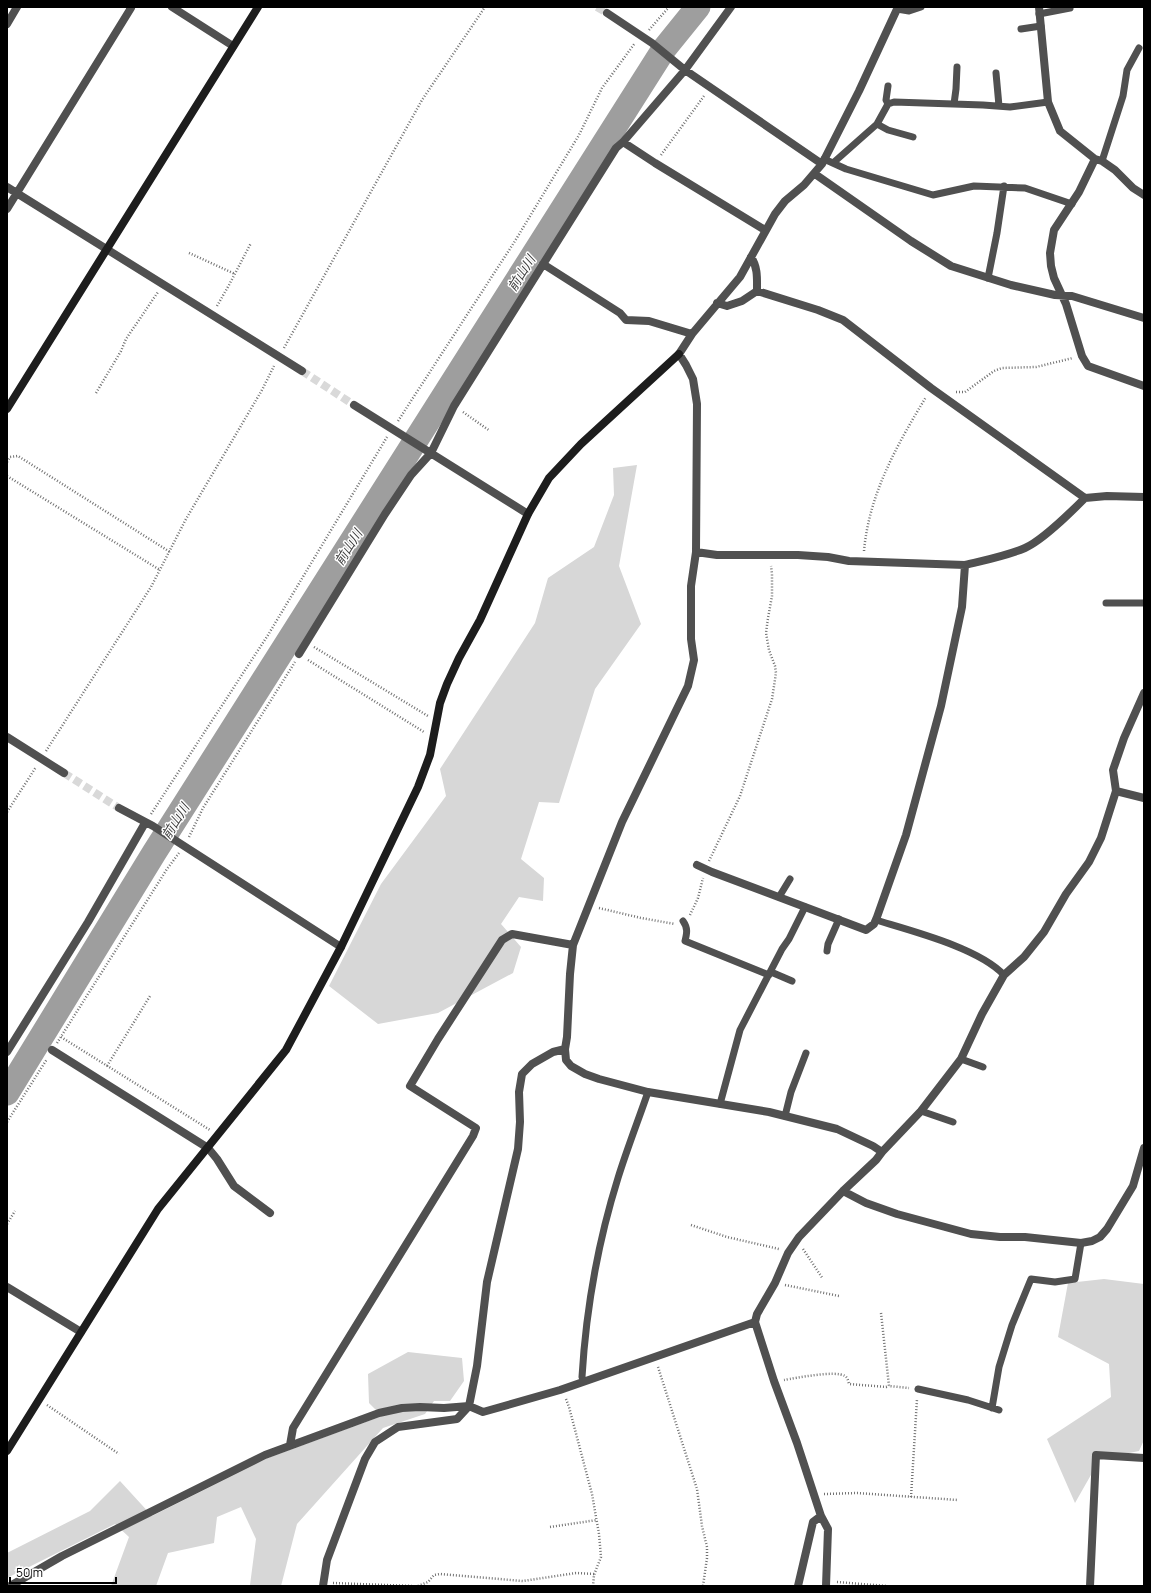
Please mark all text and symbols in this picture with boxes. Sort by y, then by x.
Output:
water label: 前山川 [503,250,540,294]
water label: 前山川 [330,524,367,568]
water label: 前山川 [157,798,194,842]
scale bar [10,1559,116,1585]
text: 50 m [16,1564,43,1581]

